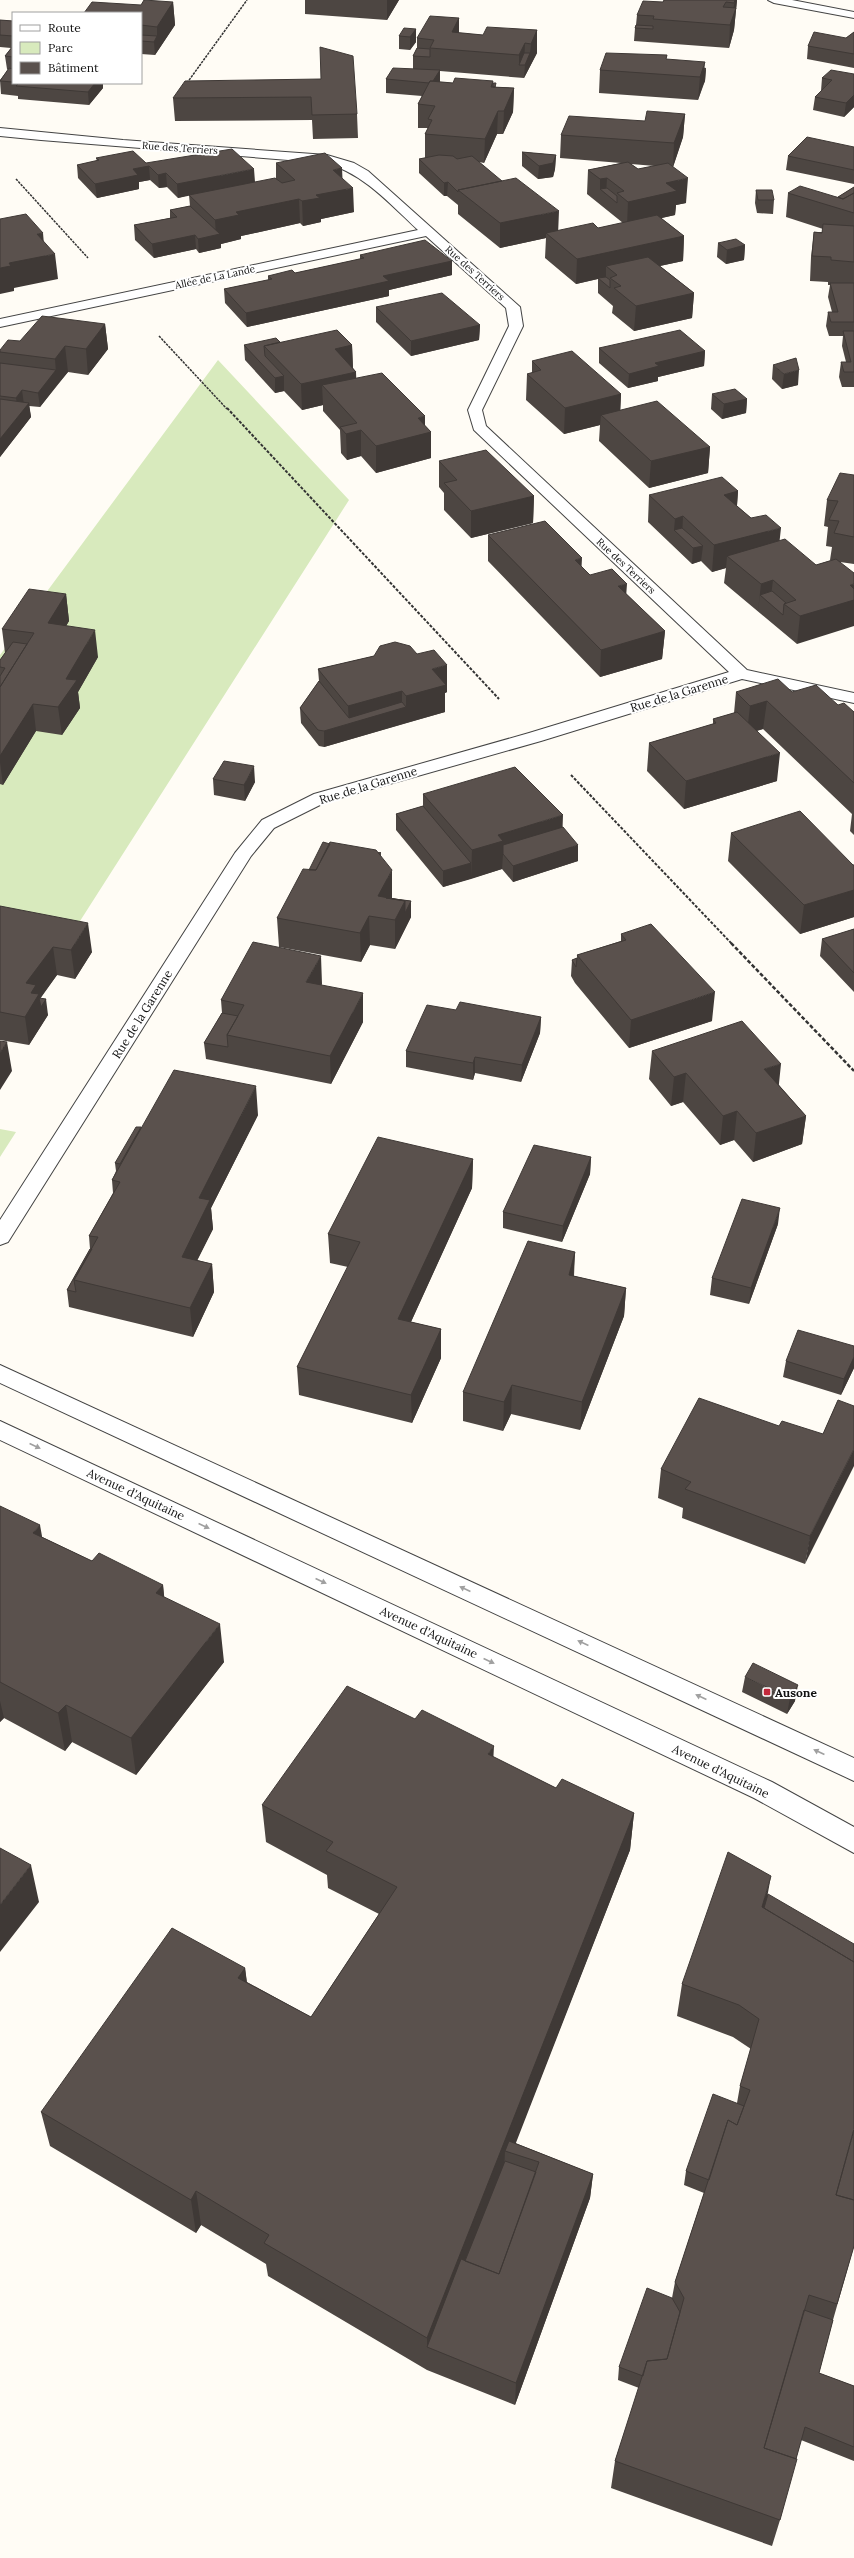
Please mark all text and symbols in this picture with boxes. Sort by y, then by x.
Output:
legend [12,12,142,84]
text: Route [48,20,81,35]
text: Parc [48,40,73,55]
text: Bâtiment [48,60,99,75]
street label: Rue des Terriers [142,139,219,157]
street label: Rue des Terriers [442,243,508,304]
street label: Allée de La Lande [173,262,257,292]
street label: Rue des Terriers [594,535,659,597]
street label: Rue de la Garenne [628,671,730,715]
street label: Rue de la Garenne [317,763,419,807]
street label: Rue de la Garenne [109,966,176,1061]
one-way arrow [30,1443,41,1449]
street label: Avenue d'Aquitaine [84,1464,188,1523]
one-way arrow [198,1523,209,1529]
one-way arrow [315,1578,327,1584]
one-way arrow [459,1586,471,1592]
street label: Avenue d'Aquitaine [377,1602,481,1661]
one-way arrow [578,1640,589,1646]
one-way arrow [483,1658,495,1664]
place label: Ausone [775,1685,817,1700]
marker: Ausone [762,1687,772,1697]
one-way arrow [696,1694,707,1700]
street label: Avenue d'Aquitaine [669,1741,772,1801]
one-way arrow [814,1749,825,1755]

